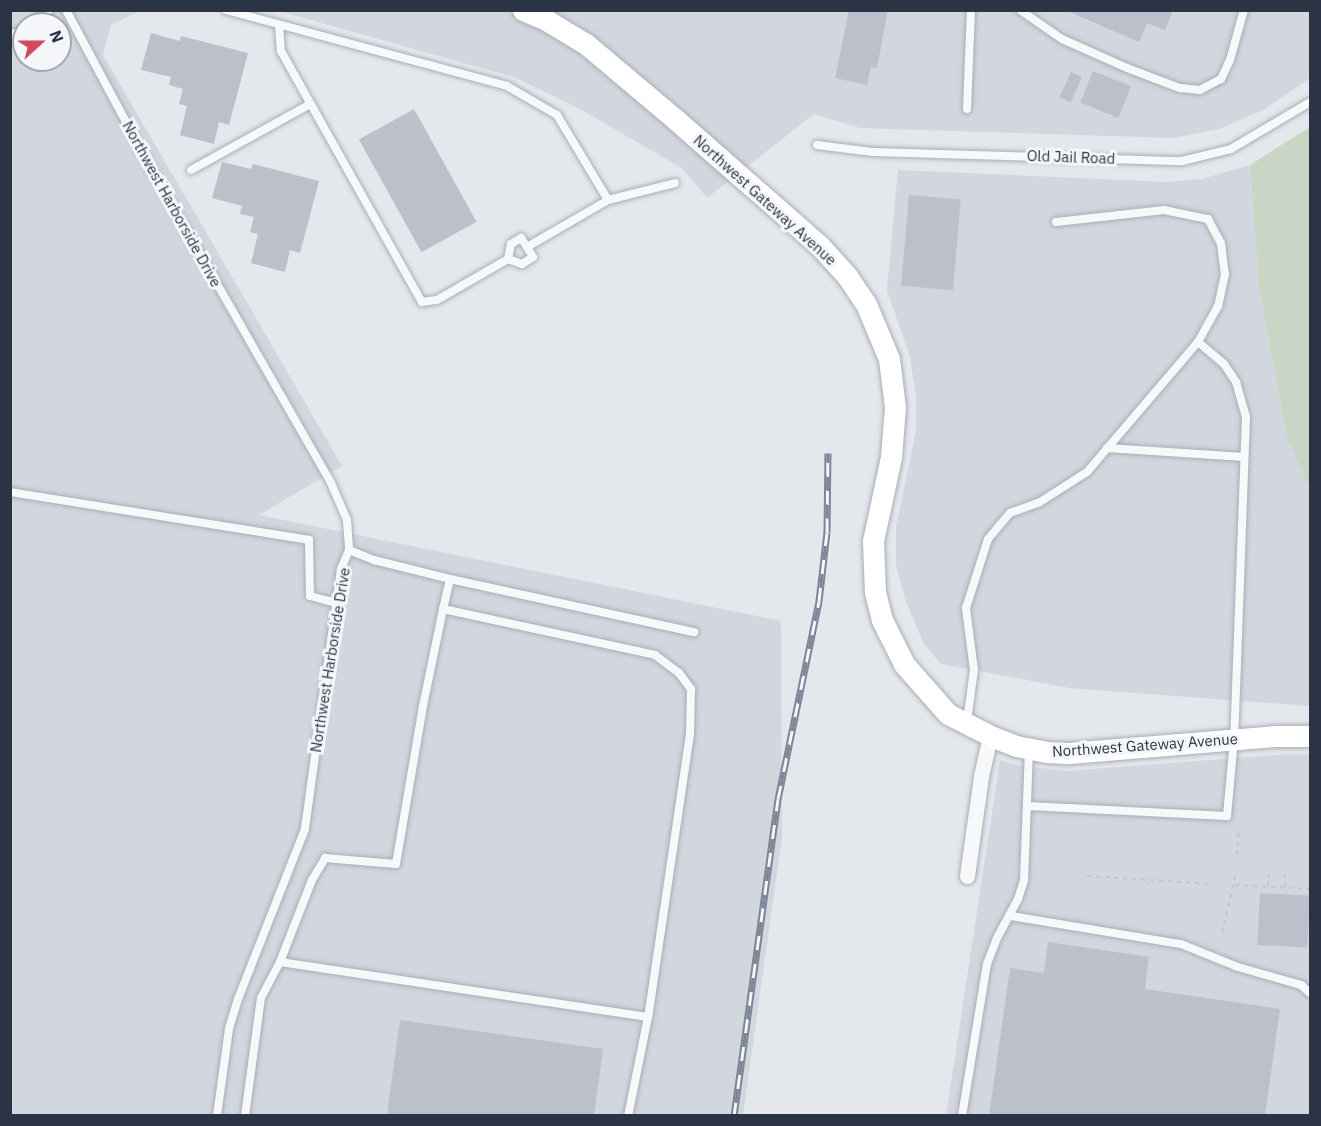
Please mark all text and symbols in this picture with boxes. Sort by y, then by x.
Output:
north arrow [12,12,72,72]
text: N [46,27,68,45]
street label: Northwest Harborside Drive [119,118,225,290]
street label: Northwest Gateway Avenue [690,131,840,269]
street label: Old Jail Road [1026,146,1116,168]
street label: Northwest Harborside Drive [306,566,354,754]
street label: Northwest Gateway Avenue [1052,730,1238,760]

